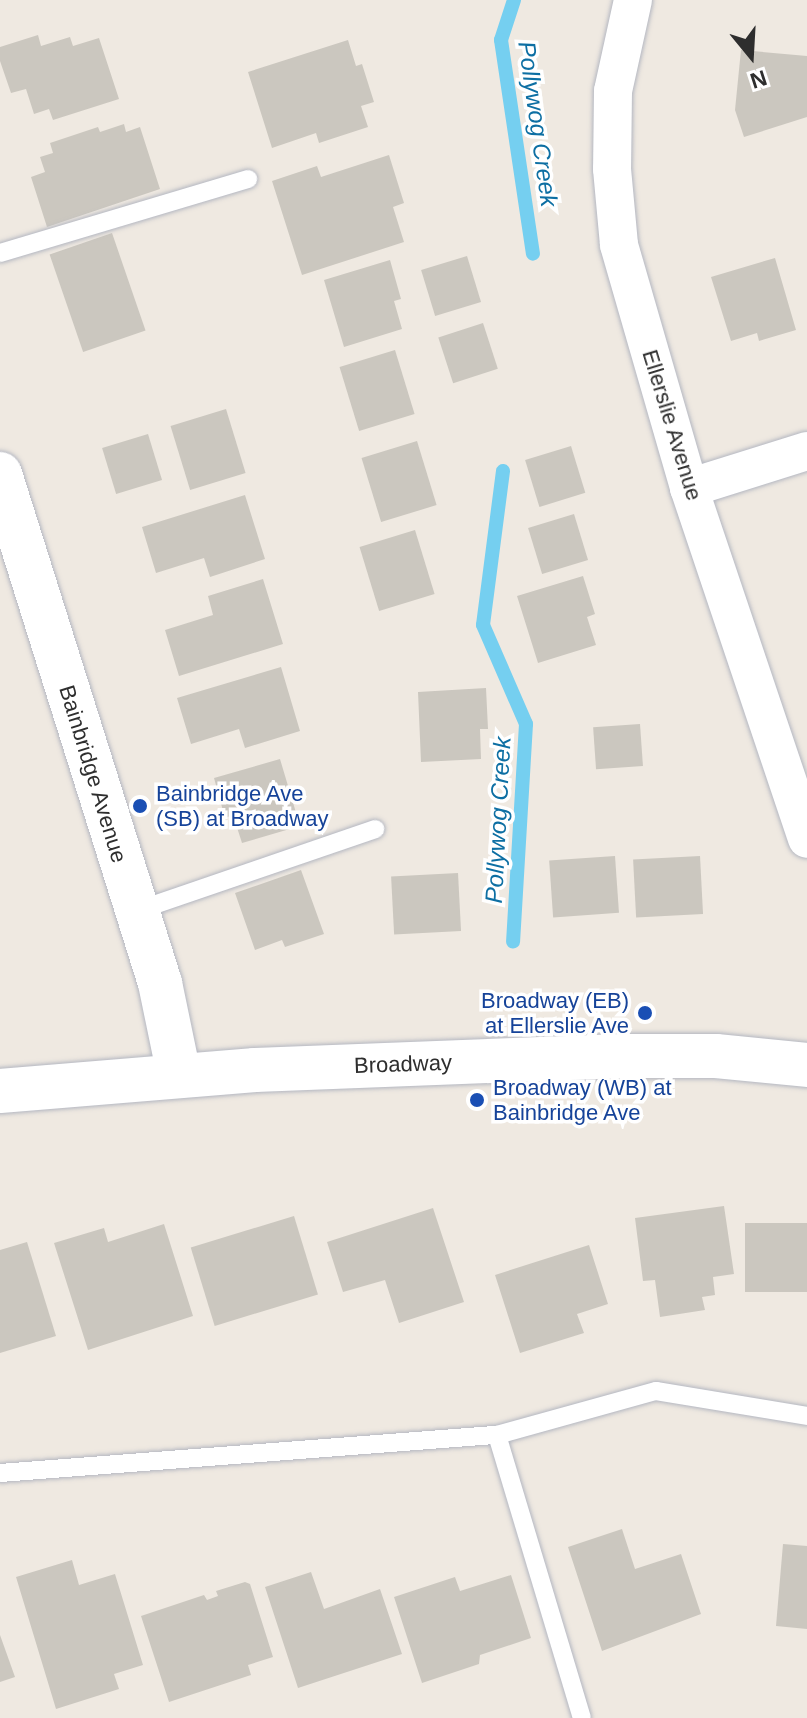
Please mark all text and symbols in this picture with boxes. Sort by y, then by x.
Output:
north arrow [711,16,791,96]
water label: Pollywog Creek [512,39,564,209]
text: N [747,65,770,94]
street label: Ellerslie Avenue [636,346,708,504]
street label: Bainbridge Avenue [53,681,133,867]
water label: Pollywog Creek [479,736,517,904]
place label: Bainbridge Ave (SB) at Broadway [156,780,328,832]
marker: Bainbridge Ave (SB) at Broadway [131,797,149,815]
place label: Broadway (EB) at Ellerslie Ave [481,987,629,1038]
marker: Broadway (EB) at Ellerslie Ave [636,1004,654,1022]
street label: Broadway [354,1049,452,1079]
place label: Broadway (WB) at Bainbridge Ave [493,1074,671,1126]
marker: Broadway (WB) at Bainbridge Ave [468,1091,486,1109]

